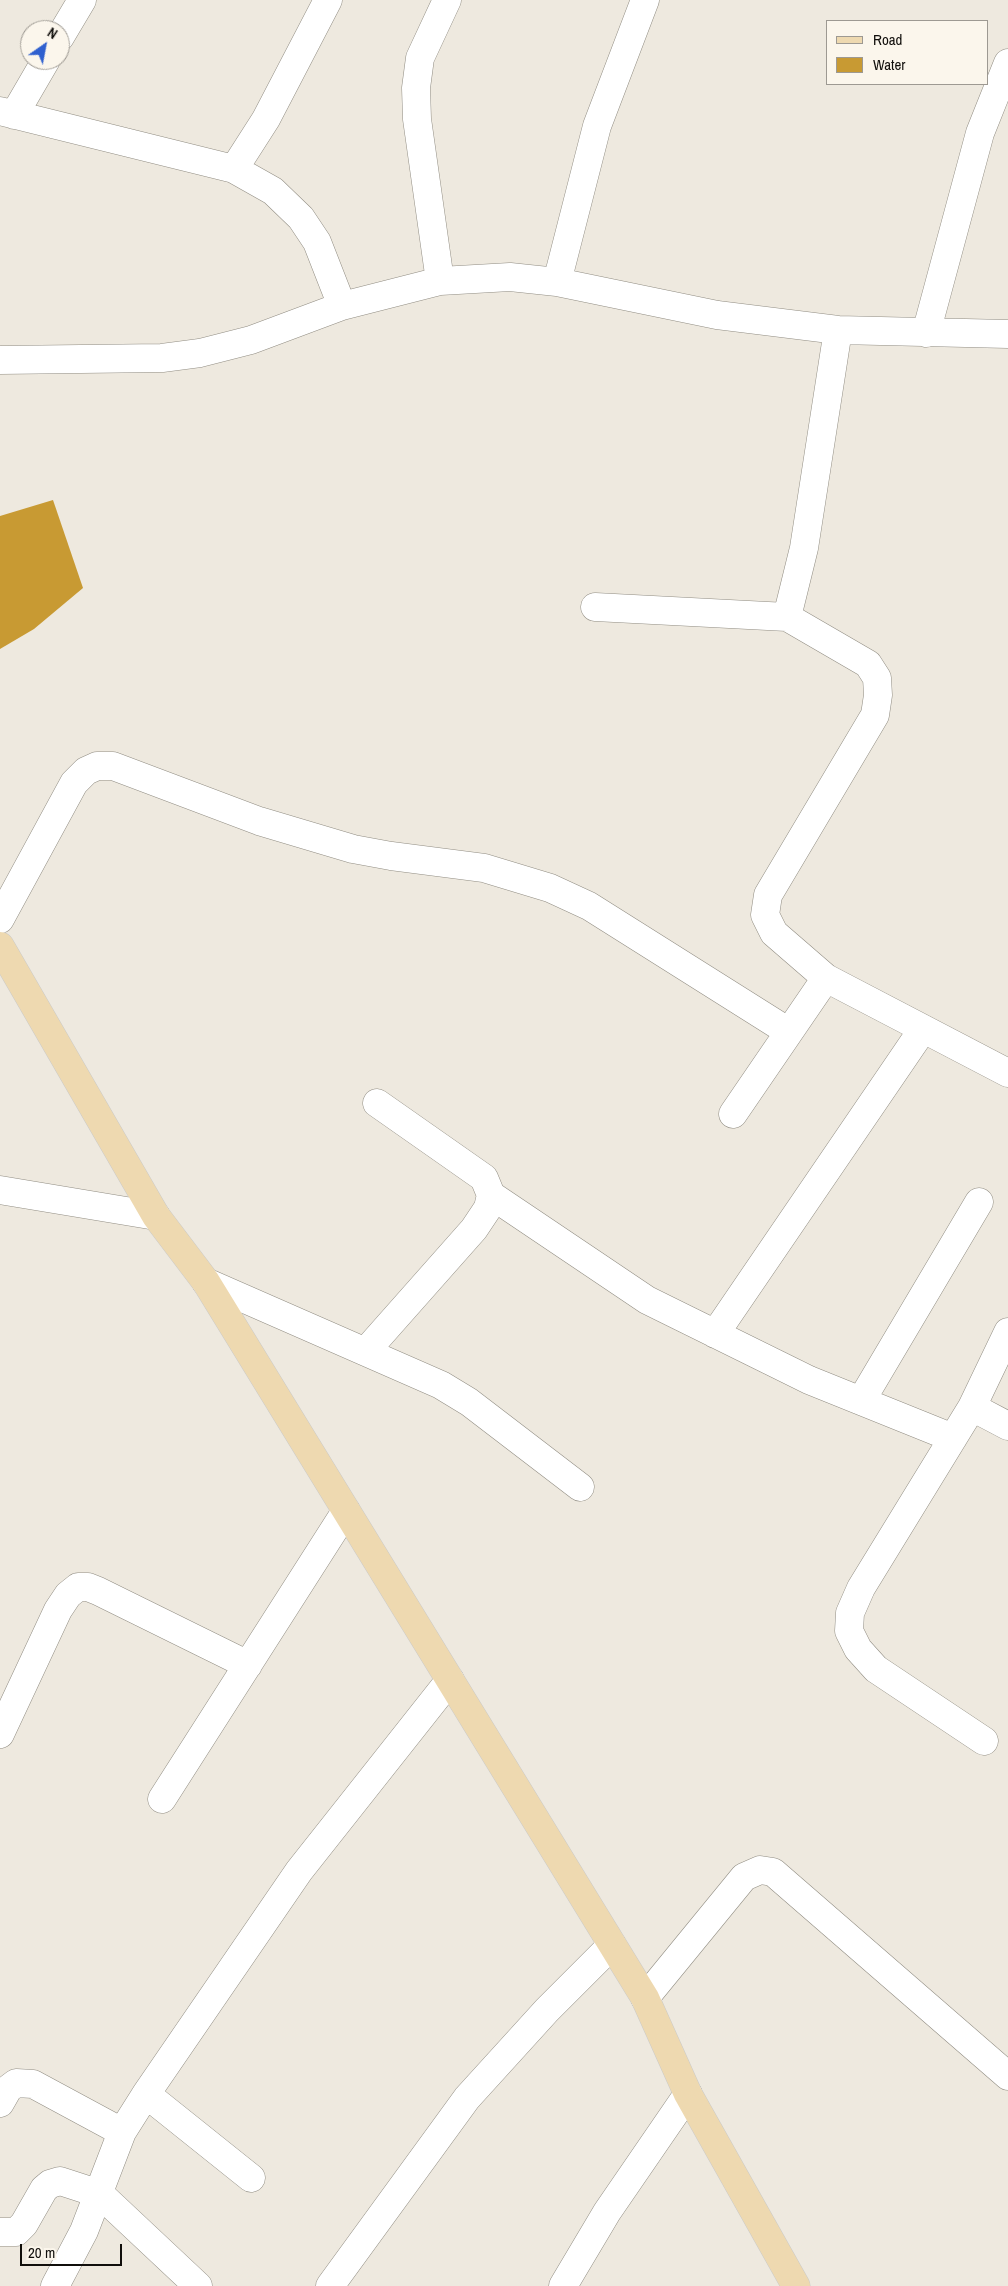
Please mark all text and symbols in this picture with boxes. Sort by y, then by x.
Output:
north arrow [20,20,70,70]
legend [826,20,988,85]
text: N [44,23,61,43]
text: Road [873,29,902,50]
text: Water [873,54,905,75]
scale bar [22,2234,125,2266]
text: 20 m [28,2242,55,2263]

